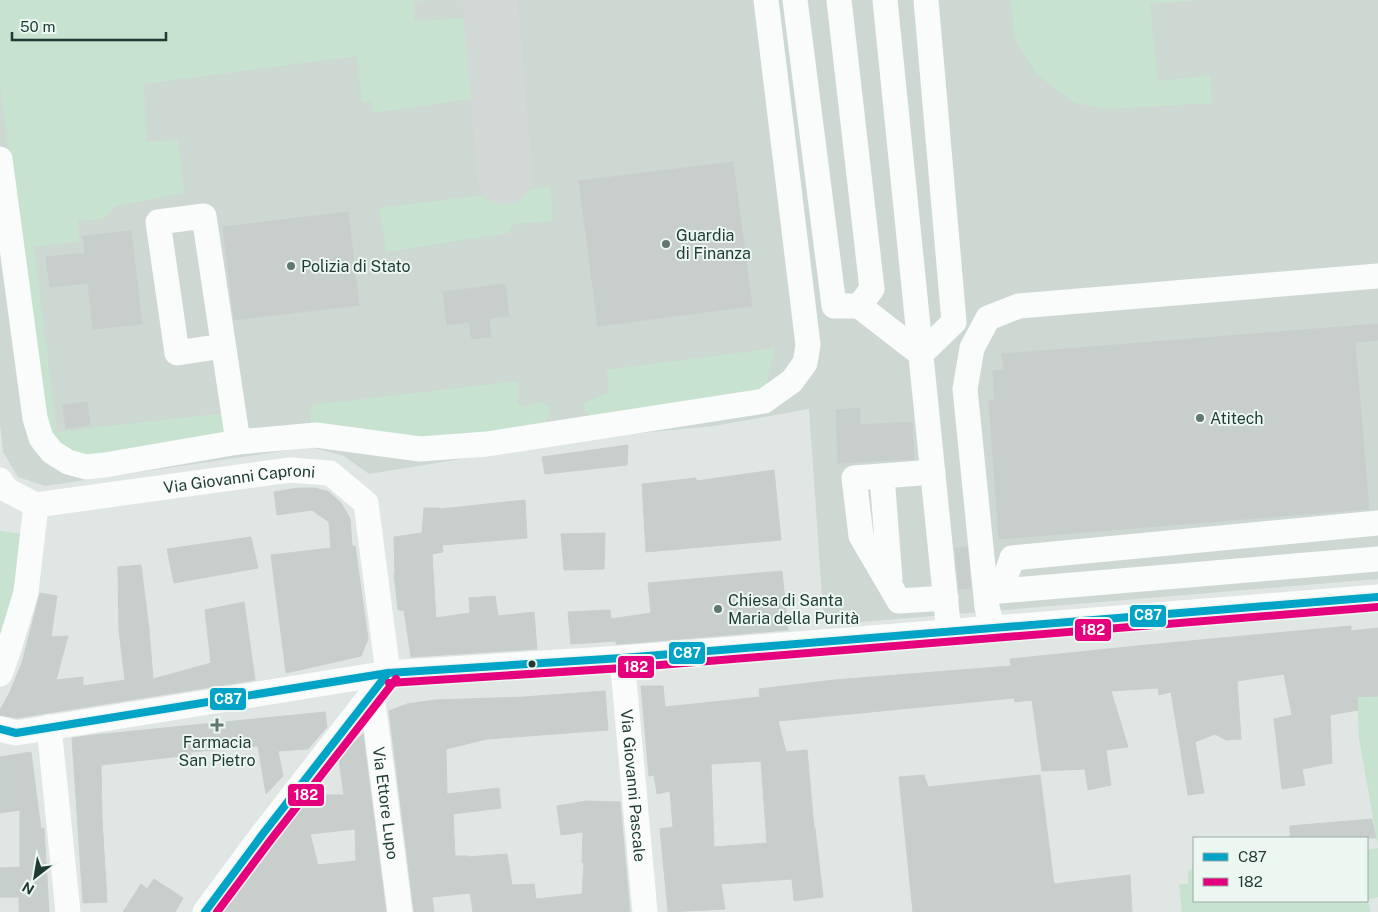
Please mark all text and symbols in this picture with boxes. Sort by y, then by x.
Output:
scale bar [12,10,166,42]
text: 50 m [20,18,55,35]
place label: Guardia di Finanza [676,226,751,263]
marker: Guardia di Finanza [660,238,672,250]
place label: Polizia di Stato [301,257,411,276]
marker: Polizia di Stato [285,260,297,272]
place label: Atitech [1210,409,1264,428]
marker: Atitech [1194,412,1206,424]
street label: Via Giovanni Caproni [162,461,316,497]
place label: Chiesa di Santa Maria della Purità [728,591,859,628]
marker: Chiesa di Santa Maria della Purità [712,603,724,615]
line badge: C87 [1129,604,1167,628]
text: C87 [1134,607,1162,623]
line badge: 182 [1074,618,1112,642]
text: 182 [1081,622,1105,638]
line badge: C87 [668,641,706,665]
text: C87 [673,645,701,661]
line badge: 182 [617,655,655,679]
unlabelled marker [527,659,537,669]
text: 182 [624,659,648,675]
line badge: C87 [209,687,247,711]
text: C87 [214,691,242,707]
street label: Via Giovanni Pascale [617,708,649,863]
marker: Farmacia San Pietro [211,719,223,731]
place label: Farmacia San Pietro [179,733,255,770]
street label: Via Ettore Lupo [369,746,402,861]
line badge: 182 [287,783,325,807]
text: 182 [294,787,318,803]
legend [1193,837,1368,902]
text: C87 [1238,848,1267,865]
north arrow [10,852,60,902]
text: 182 [1238,873,1263,890]
text: N [19,878,37,898]

